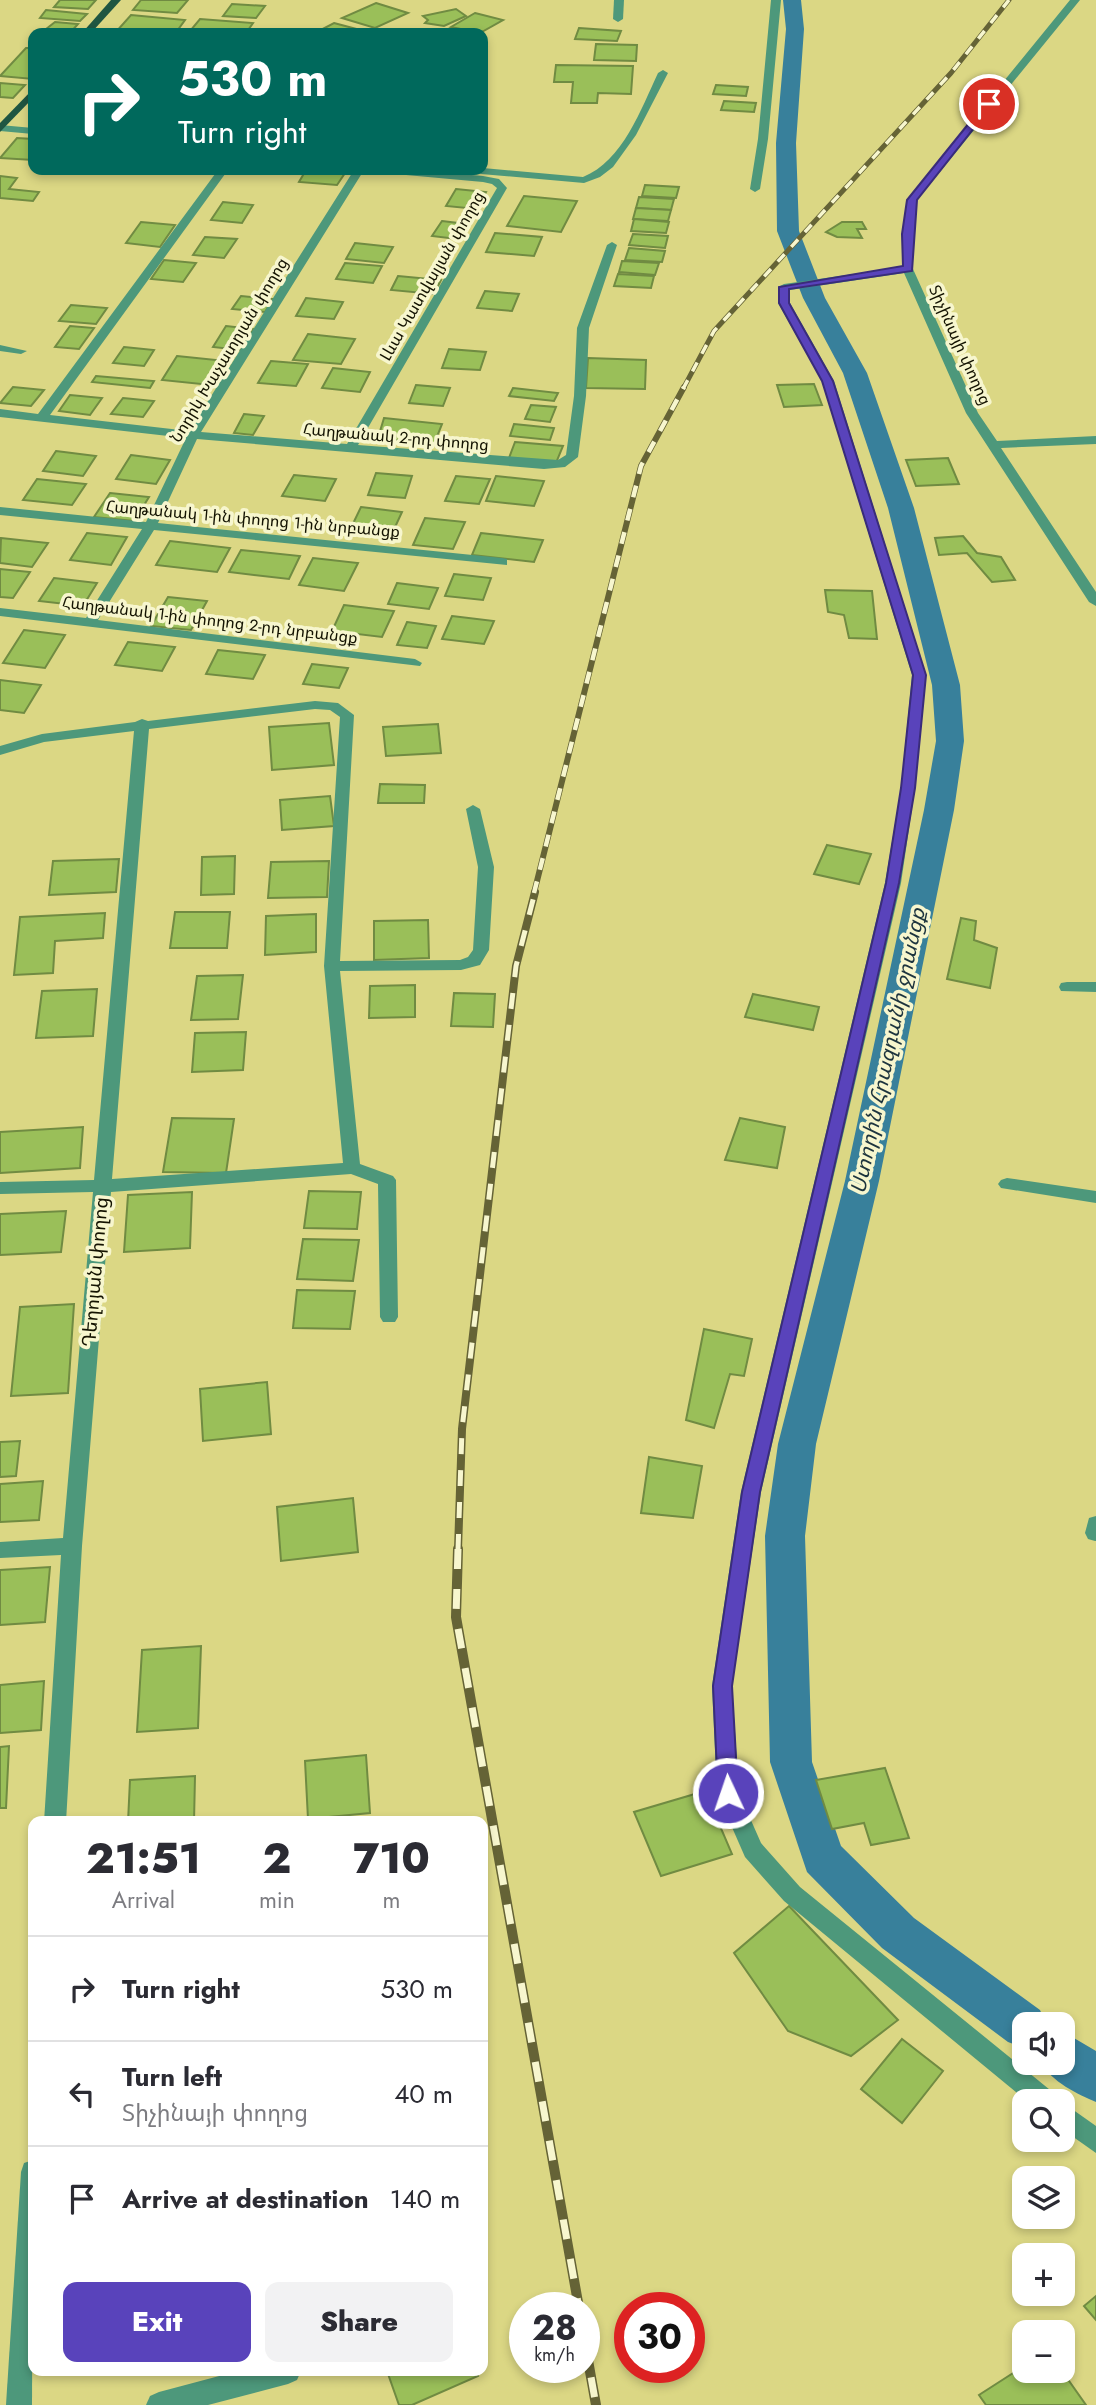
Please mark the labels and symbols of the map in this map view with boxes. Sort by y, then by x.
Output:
pin [959,74,1019,134]
street label: Լևա Կատվալյան փողոց [374,187,490,365]
street label: Նորիկ Խաչատրյան փողոց [165,253,293,447]
street label: Տիչինայի փողոց [923,281,997,409]
street label: Հաղթանակ 2-րդ փողոց [302,417,490,457]
street label: Հաղթանակ 1-ին փողոց 1-ին նրբանցք [105,495,401,543]
street label: Հաղթանակ 1-ին փողոց 2-րդ նրբանցք [61,590,359,650]
water label: Ստորին Հրազդանի ջրանցք [843,904,933,1196]
street label: Դեղոյան փողոց [75,1196,115,1348]
position arrow [691,1756,765,1830]
speed limit sign: 30 [614,2292,705,2383]

